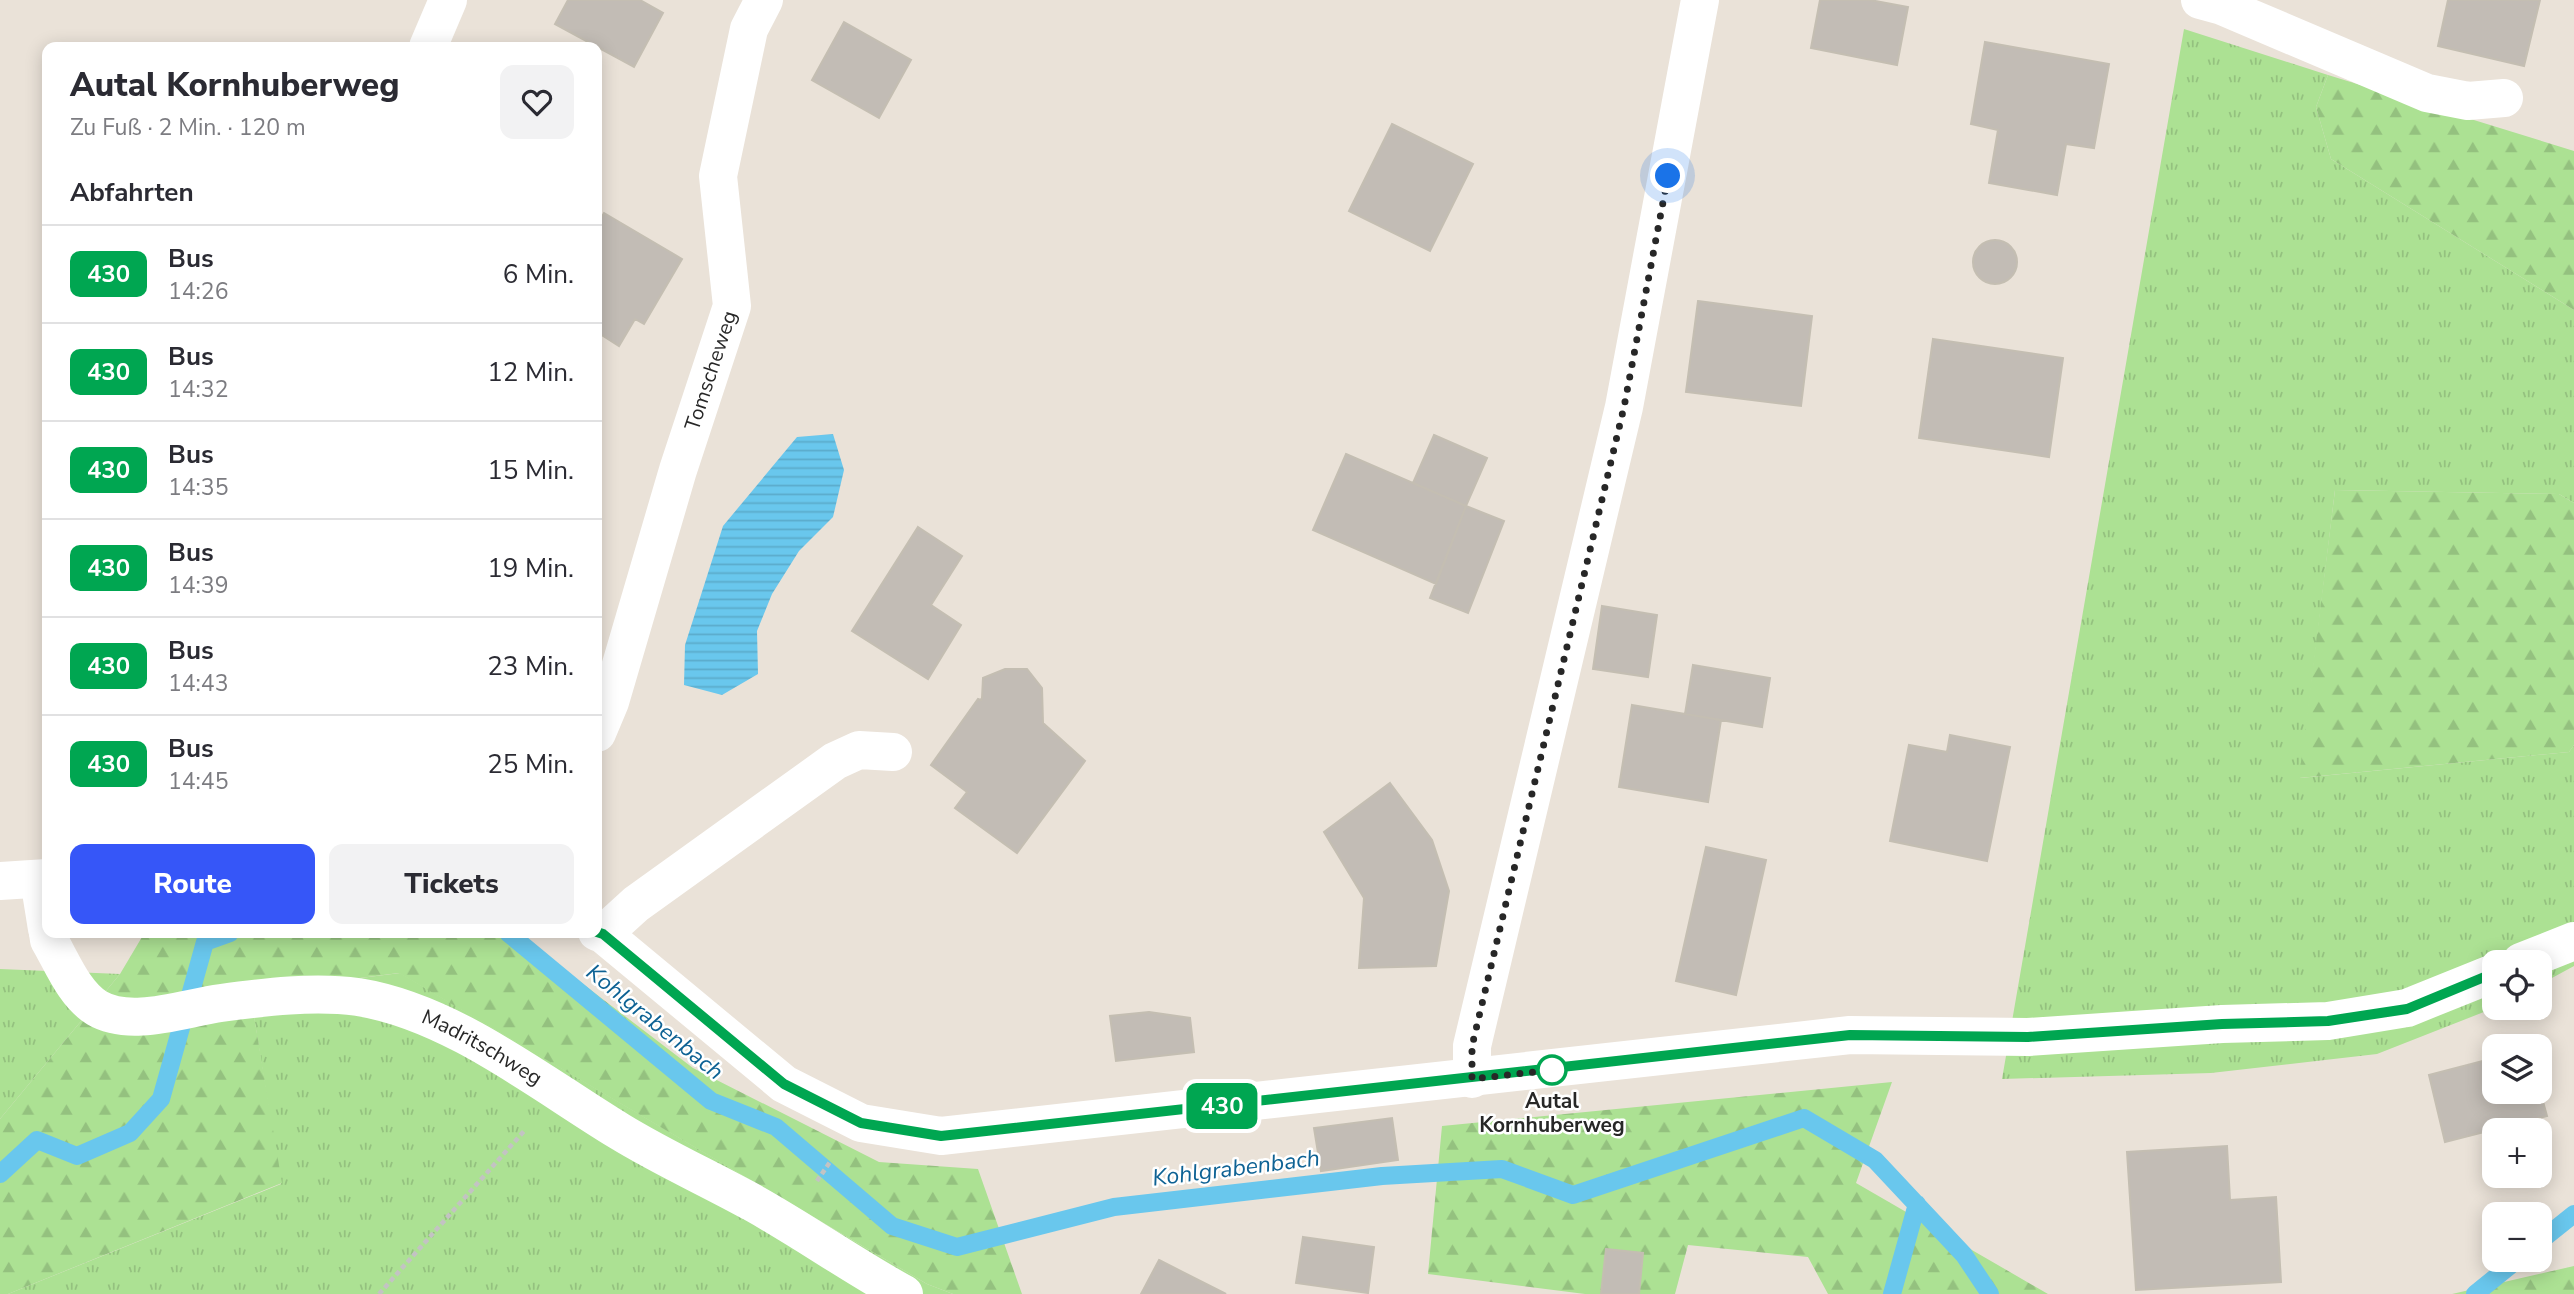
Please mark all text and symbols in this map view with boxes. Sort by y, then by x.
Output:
text: Autal Kornhuberweg [70,63,399,108]
button: heart [500,65,574,139]
text: Zu Fuß · 2 Min. · 120 m [70,112,306,143]
your location [1650,158,1685,193]
text: Abfahrten [70,175,194,210]
text: Bus [168,241,214,276]
text: 6 Min. [503,257,574,292]
text: 430 [87,258,130,290]
text: 14:26 [168,276,228,307]
street label: Tomscheweg [678,307,743,434]
text: Bus [168,339,214,374]
text: 12 Min. [487,355,574,390]
text: 430 [87,356,130,388]
text: 14:32 [168,374,228,405]
text: Bus [168,437,214,472]
text: 15 Min. [487,453,574,488]
text: 430 [87,454,130,486]
text: 14:35 [168,472,228,503]
text: Bus [168,535,214,570]
text: 19 Min. [487,551,574,586]
text: 430 [87,552,130,584]
text: 14:39 [168,570,228,601]
text: Bus [168,633,214,668]
text: 23 Min. [487,649,574,684]
text: 430 [87,650,130,682]
text: 14:43 [168,668,228,699]
text: Bus [168,731,214,766]
text: 25 Min. [487,747,574,782]
text: 430 [87,748,130,780]
text: 14:45 [168,766,228,797]
button: Route [70,844,315,924]
button: Tickets [329,844,574,924]
map controls [2482,950,2552,1272]
button: locate [2482,950,2552,1020]
water label: Kohlgrabenbach [580,957,730,1087]
street label: Madritschweg [417,1003,548,1092]
button: layers [2482,1034,2552,1104]
marker: Autal Kornhuberweg [1537,1055,1567,1085]
line badge: 430 [1182,1083,1262,1129]
place label: Autal Kornhuberweg [1479,1087,1625,1139]
text: 430 [1200,1090,1244,1122]
button: + [2482,1118,2552,1188]
water label: Kohlgrabenbach [1151,1142,1321,1194]
button: − [2482,1202,2552,1272]

